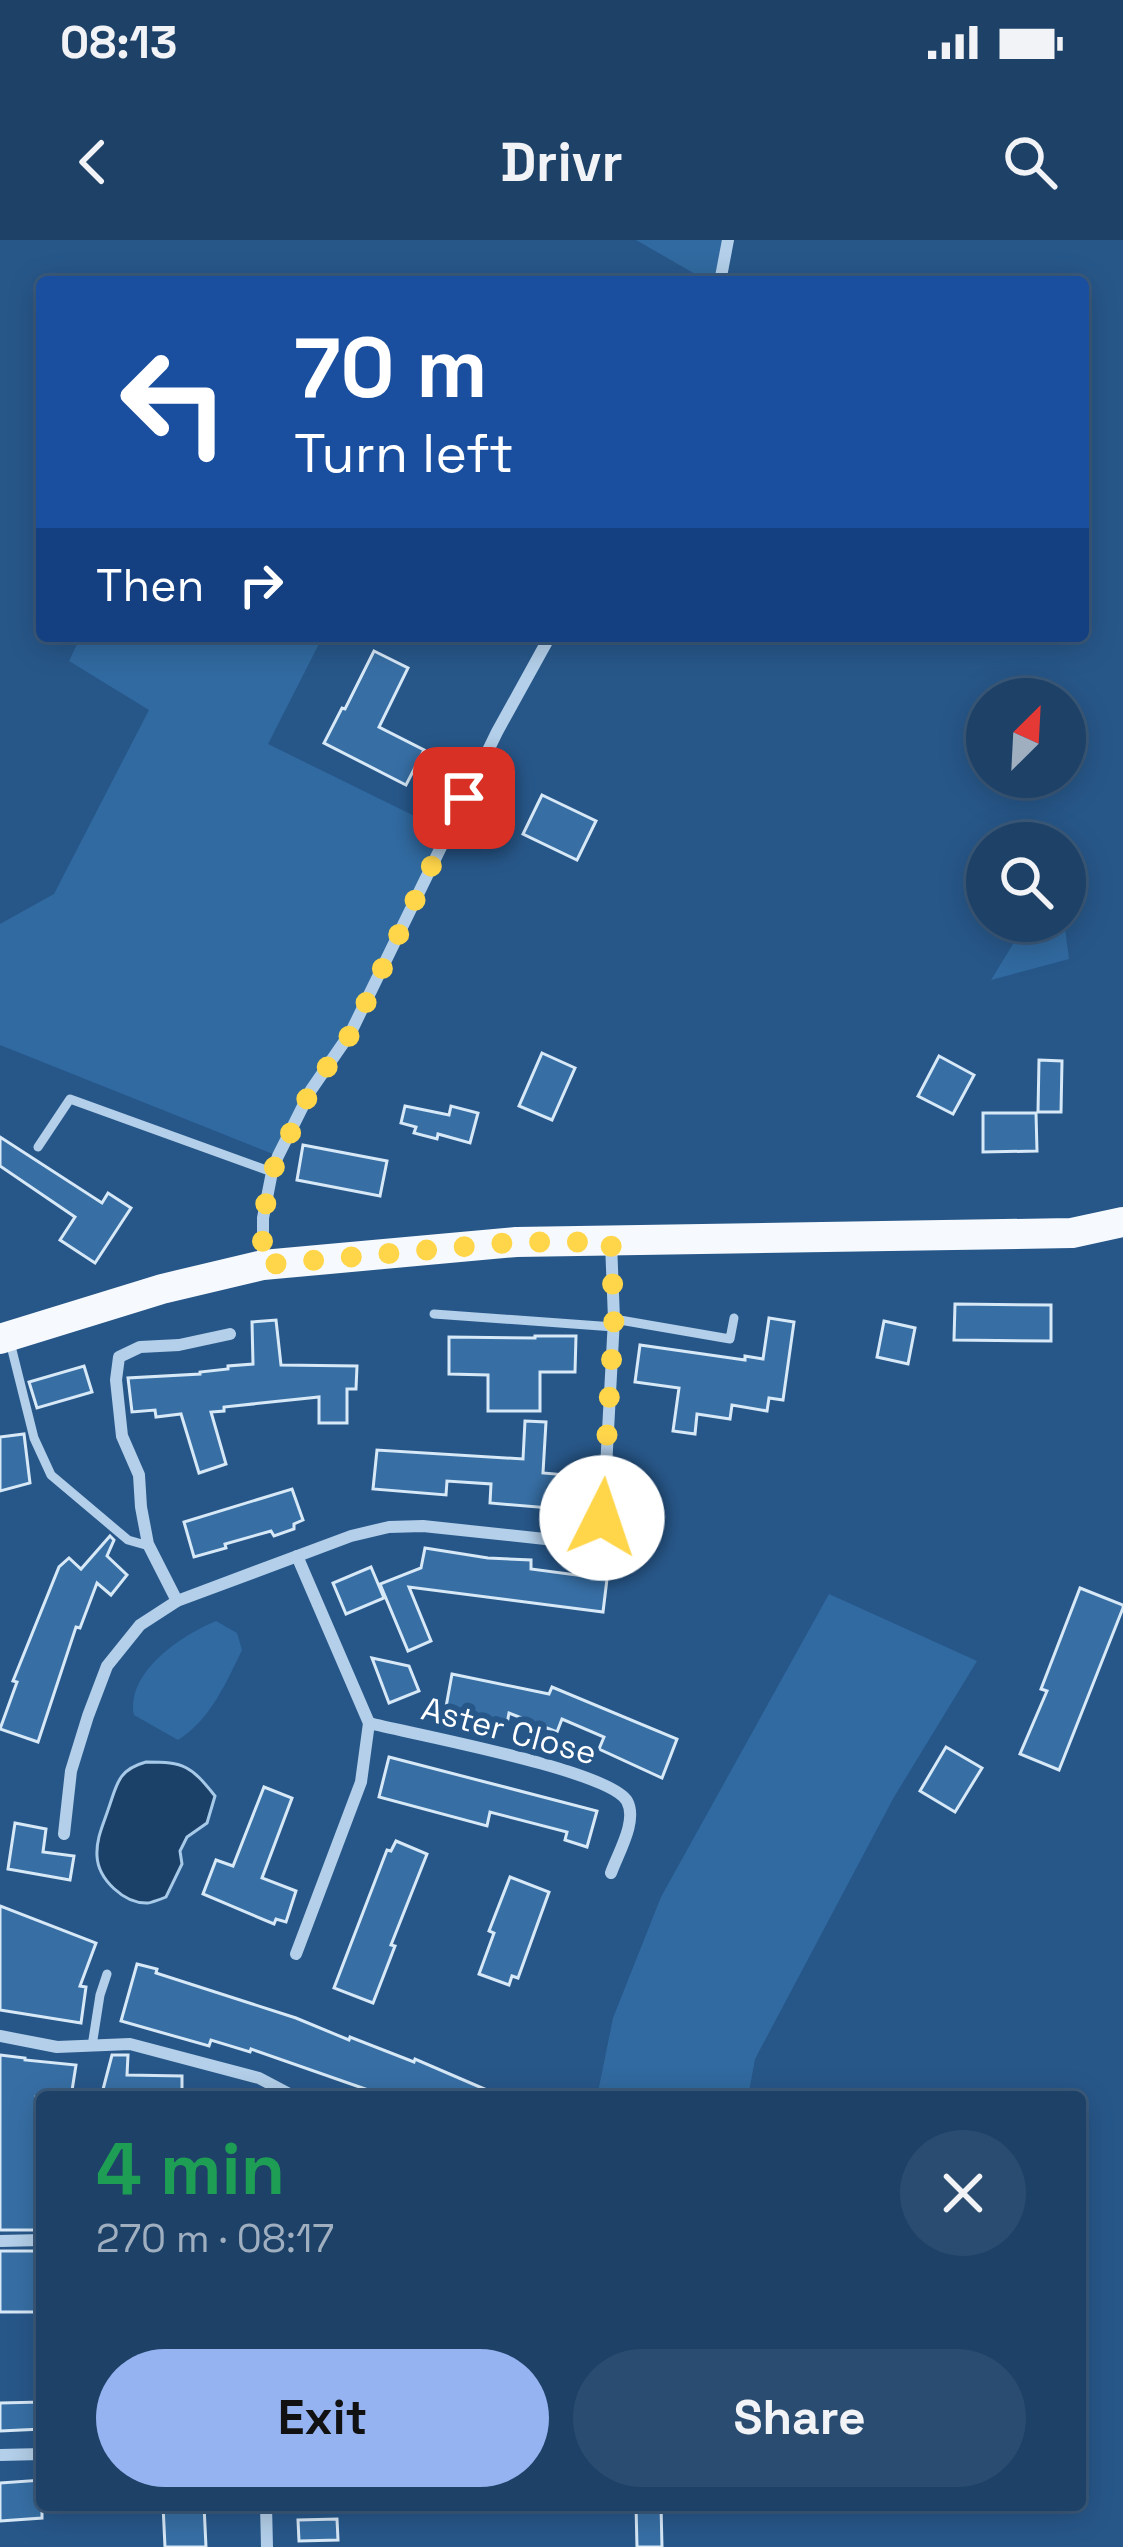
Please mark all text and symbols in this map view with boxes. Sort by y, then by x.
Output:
text: 08:13 [60,14,177,71]
text: Drivr [500,128,623,197]
icon: back [60,129,126,195]
icon: search [997,129,1063,195]
text: 70 m [294,314,488,422]
icon: left [96,324,252,480]
text: Turn left [294,419,514,488]
icon: right [228,552,294,618]
text: Then [96,557,204,614]
north arrow [966,678,1086,798]
map controls [966,678,1086,942]
pin [413,747,515,849]
icon: arrive [431,765,497,831]
button: search [966,822,1086,942]
position arrow [539,1455,665,1581]
street label: Aster Close [417,1687,601,1775]
text: 4 min [96,2123,285,2215]
button: close [900,2130,1026,2256]
text: 270 m · 08:17 [96,2214,334,2263]
button: Exit [96,2349,549,2487]
button: Share [573,2349,1026,2487]

